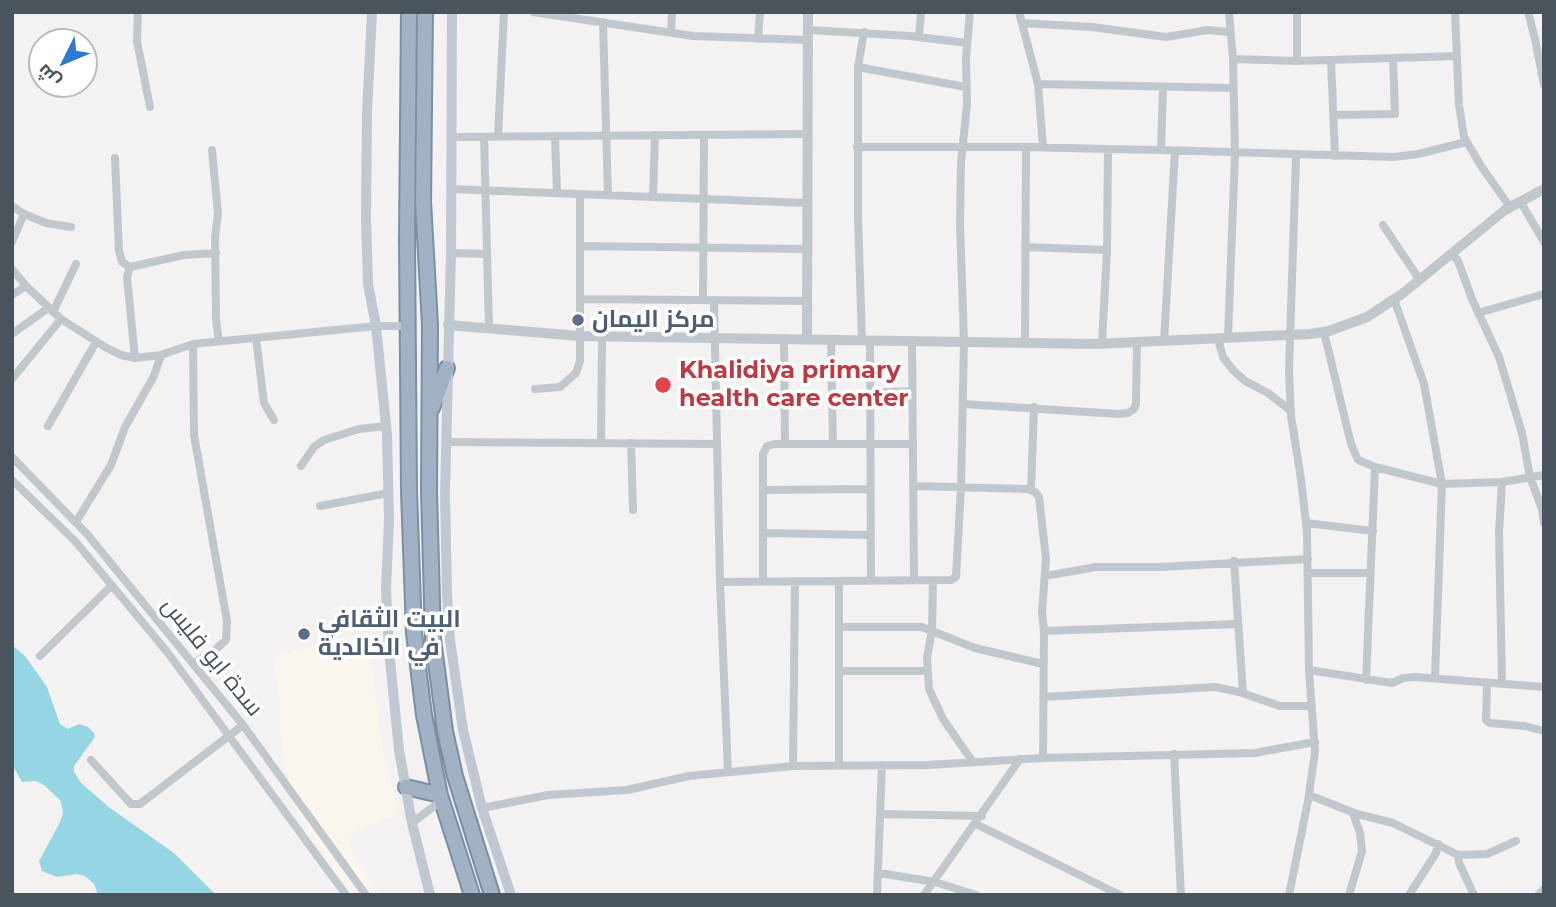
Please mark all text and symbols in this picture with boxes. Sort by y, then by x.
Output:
north arrow [28,28,98,98]
text: ش [32,60,65,93]
place label: مركز اليمان [592,306,715,334]
marker: مركز اليمان [570,312,586,328]
place label: Khalidiya primary health care center [679,357,909,413]
marker: Khalidiya primary health care center [653,375,673,395]
street label: سدة ابو فليس [155,592,269,722]
place label: البيت الثقافي في الخالدية [318,606,461,662]
marker: البيت الثقافي في الخالدية [296,626,312,642]

